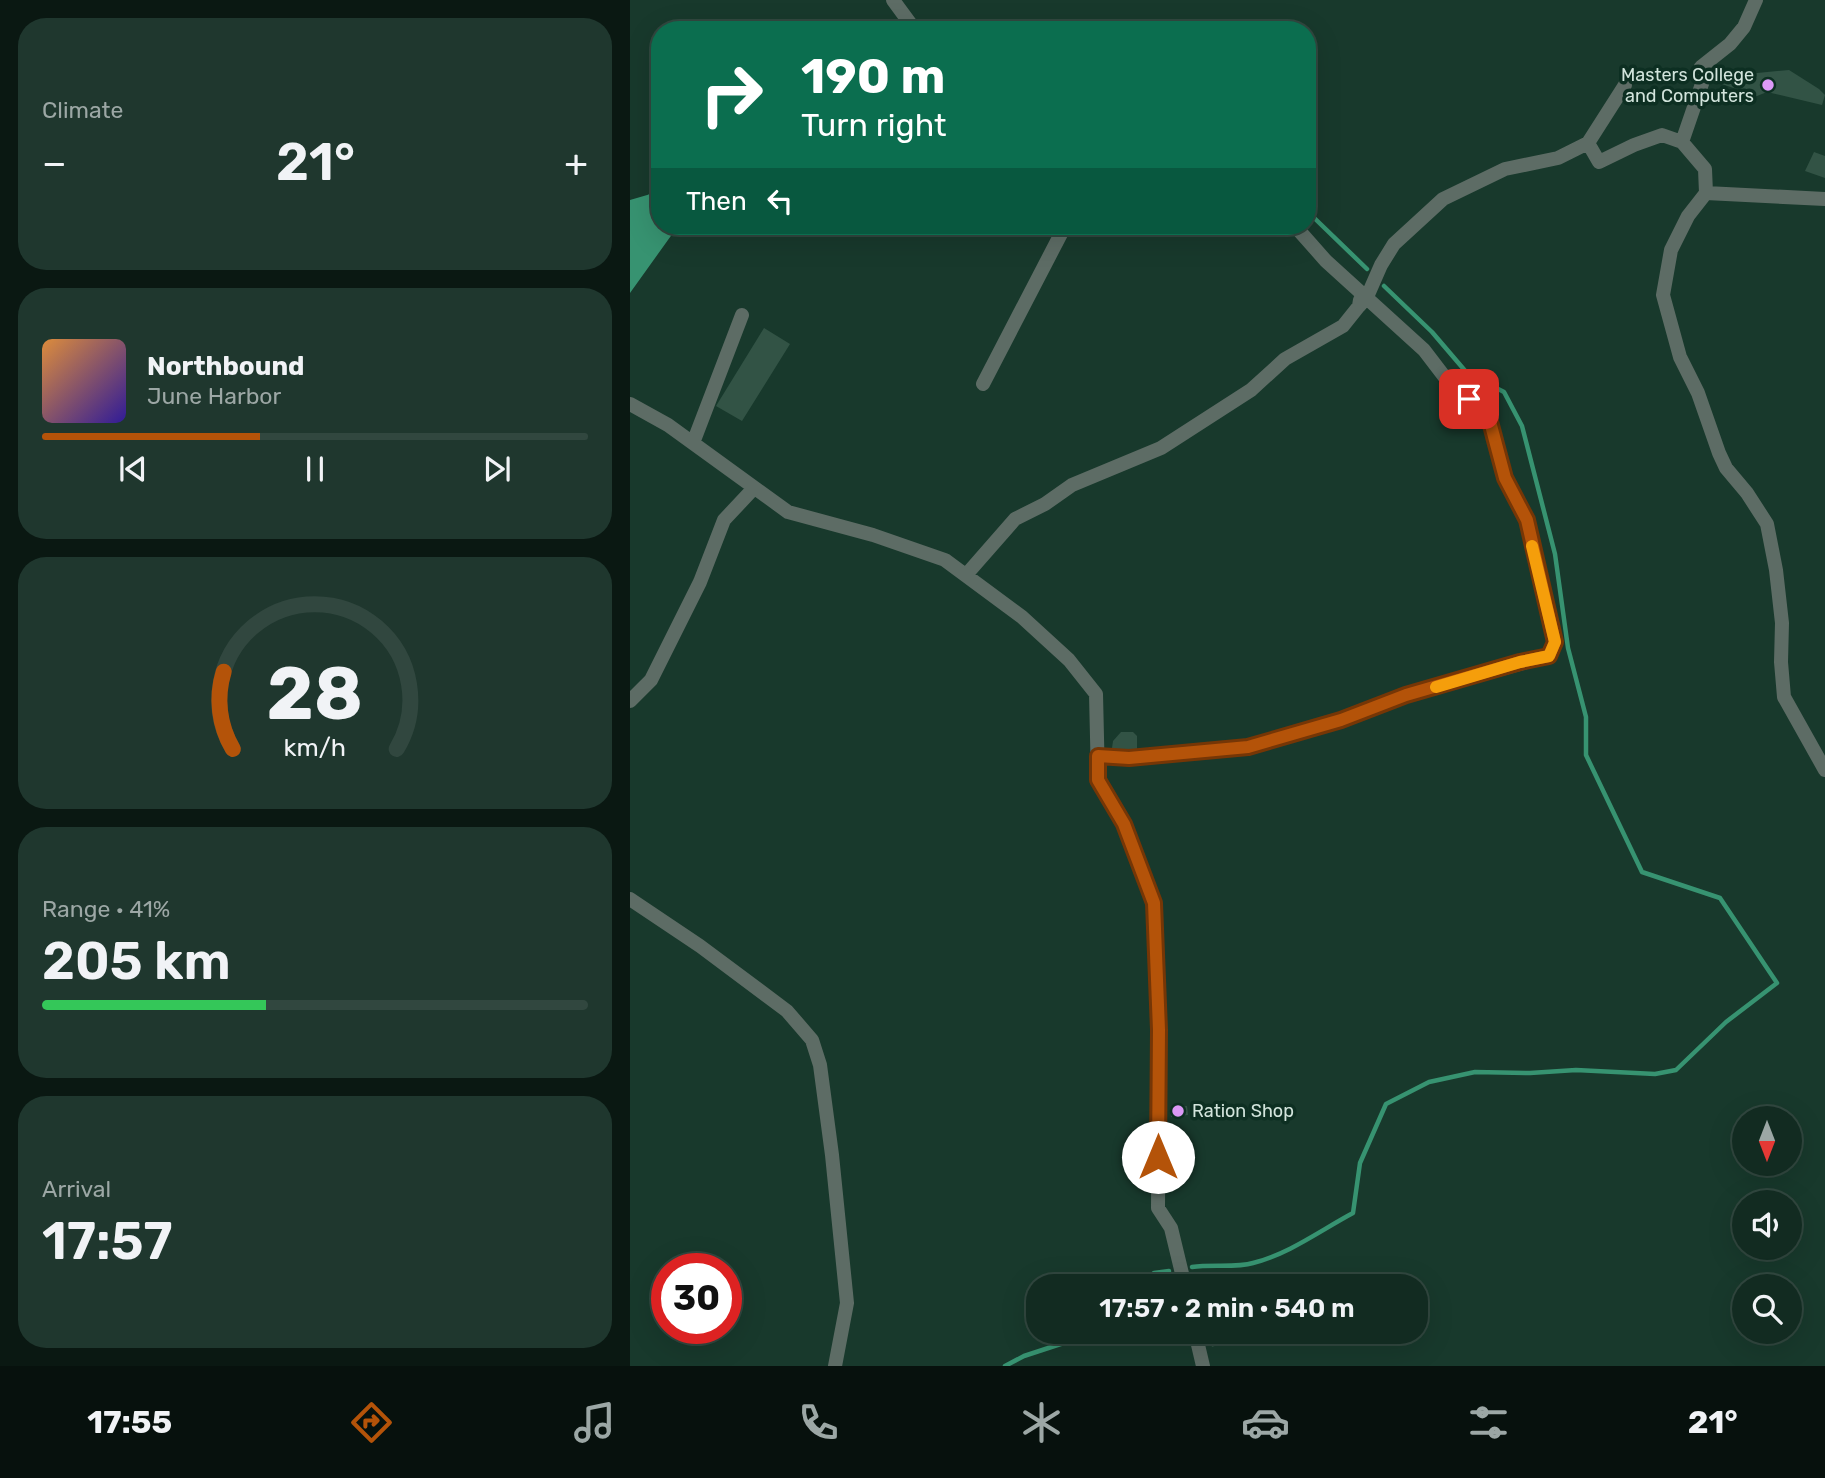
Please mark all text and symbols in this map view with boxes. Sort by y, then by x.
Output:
text: 190 m [801,47,945,105]
icon: right [686,49,777,140]
place label: Masters College and Computers [1621,64,1754,107]
marker: Masters College and Computers [1760,77,1776,93]
text: Climate [42,96,123,124]
text: Turn right [801,106,946,144]
text: 21° [276,131,355,193]
text: − [42,140,67,186]
text: + [564,140,588,186]
icon: left [761,182,799,220]
text: Then [686,186,747,217]
text: Northbound [147,351,305,382]
pin [1439,369,1499,429]
icon: arrive [1450,380,1488,418]
text: June Harbor [147,382,281,410]
icon: previous [114,450,152,488]
icon: pause [296,450,334,488]
icon: next [478,450,516,488]
text: 28 [267,651,363,737]
text: km/h [284,733,346,762]
text: Range · 41% [42,895,170,923]
text: 205 km [42,930,231,992]
place label: Ration Shop [1192,1100,1294,1122]
marker: Ration Shop [1170,1103,1186,1119]
north arrow [1732,1106,1802,1176]
map controls [1732,1106,1802,1344]
position arrow [1121,1120,1195,1194]
text: Arrival [42,1175,111,1203]
button: sound [1732,1190,1802,1260]
text: 17:57 [42,1210,173,1272]
speed limit sign: 30 [651,1253,742,1344]
button: search [1732,1274,1802,1344]
text: 17:57 · 2 min · 540 m [1099,1293,1355,1324]
icon: directions [347,1398,396,1447]
icon: music [570,1398,619,1447]
icon: phone [794,1398,843,1447]
icon: climate [1017,1398,1066,1447]
icon: car [1241,1398,1290,1447]
icon: filters [1464,1398,1513,1447]
text: 17:55 [87,1403,172,1441]
text: 21° [1688,1403,1738,1441]

